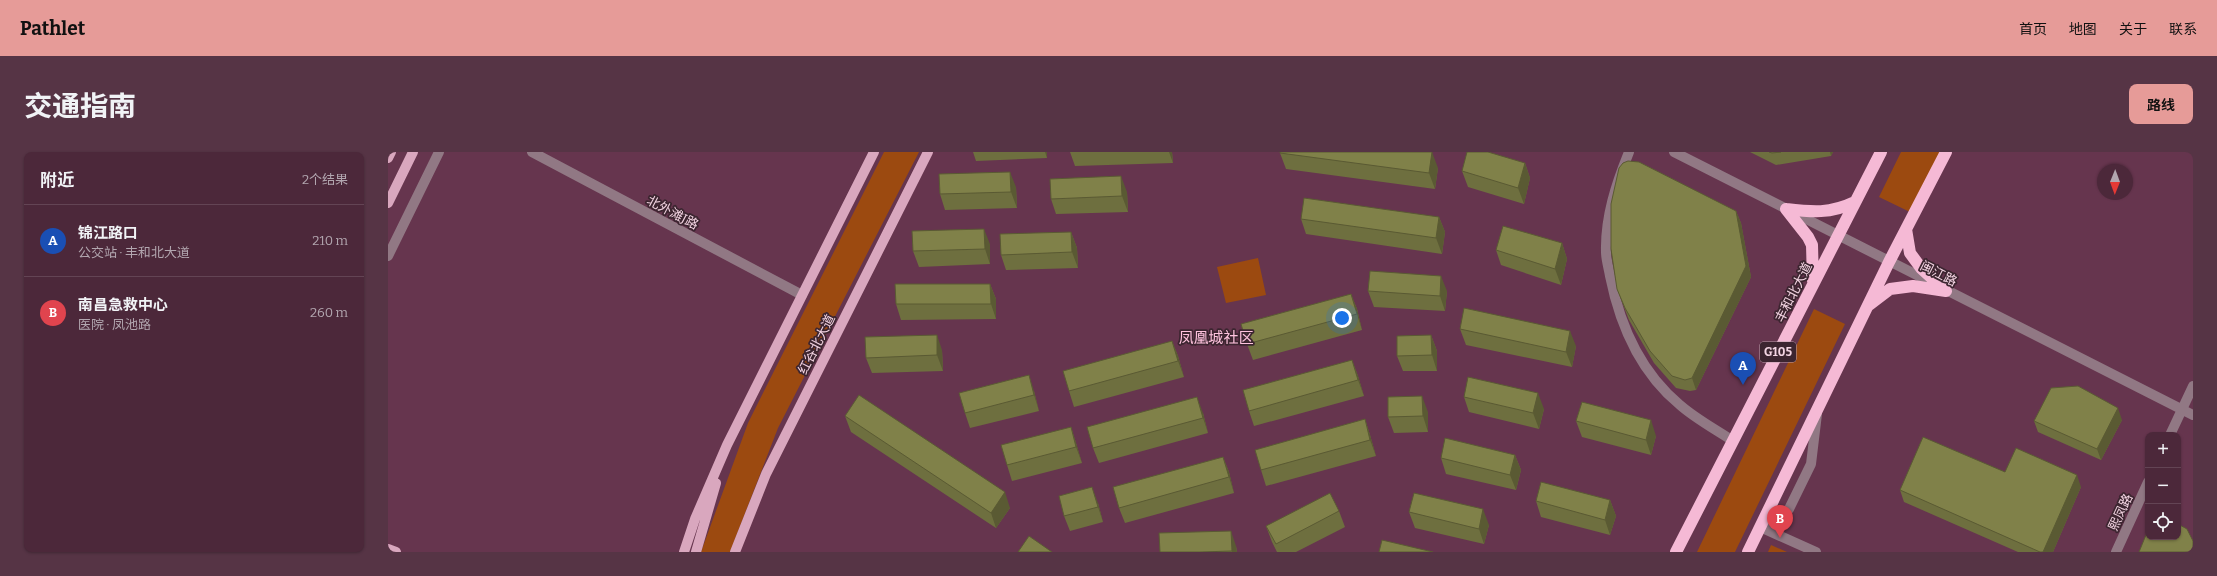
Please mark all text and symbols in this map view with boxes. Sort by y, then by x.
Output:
text: Pathlet [20,17,85,40]
text: 首页 [2019,21,2047,38]
text: 地图 [2069,21,2097,38]
text: 关于 [2119,21,2147,38]
text: 联系 [2169,21,2197,38]
button: 路线 [2129,84,2193,124]
text: 交通指南 [24,90,136,123]
north arrow [2097,164,2133,200]
text: 附近 [40,170,74,191]
text: 2个结果 [302,172,348,187]
street label: 北外滩J路 [644,193,701,232]
text: 锦江路口 [78,224,138,242]
text: A [48,233,58,248]
text: 210 m [312,233,348,248]
text: 公交站 · 丰和北大道 [78,245,190,260]
street label: 闽江路 [1918,258,1960,289]
street label: 丰和北大道 [1772,260,1815,325]
text: 南昌急救中心 [78,296,168,314]
text: B [49,305,57,320]
text: 260 m [310,305,348,320]
your location [1332,308,1352,328]
street label: 红谷北大道 [795,312,838,377]
text: 医院 · 凤池路 [78,317,151,332]
district label: 凤凰城社区 [1178,329,1254,347]
road number: G105 [1760,342,1796,362]
pin: A [1730,352,1756,385]
map controls [2145,432,2181,540]
button: + [2145,432,2181,468]
button: − [2145,468,2181,504]
street label: 熙凤路 [2105,491,2135,533]
button: locate [2145,504,2181,540]
pin: B [1767,505,1793,538]

